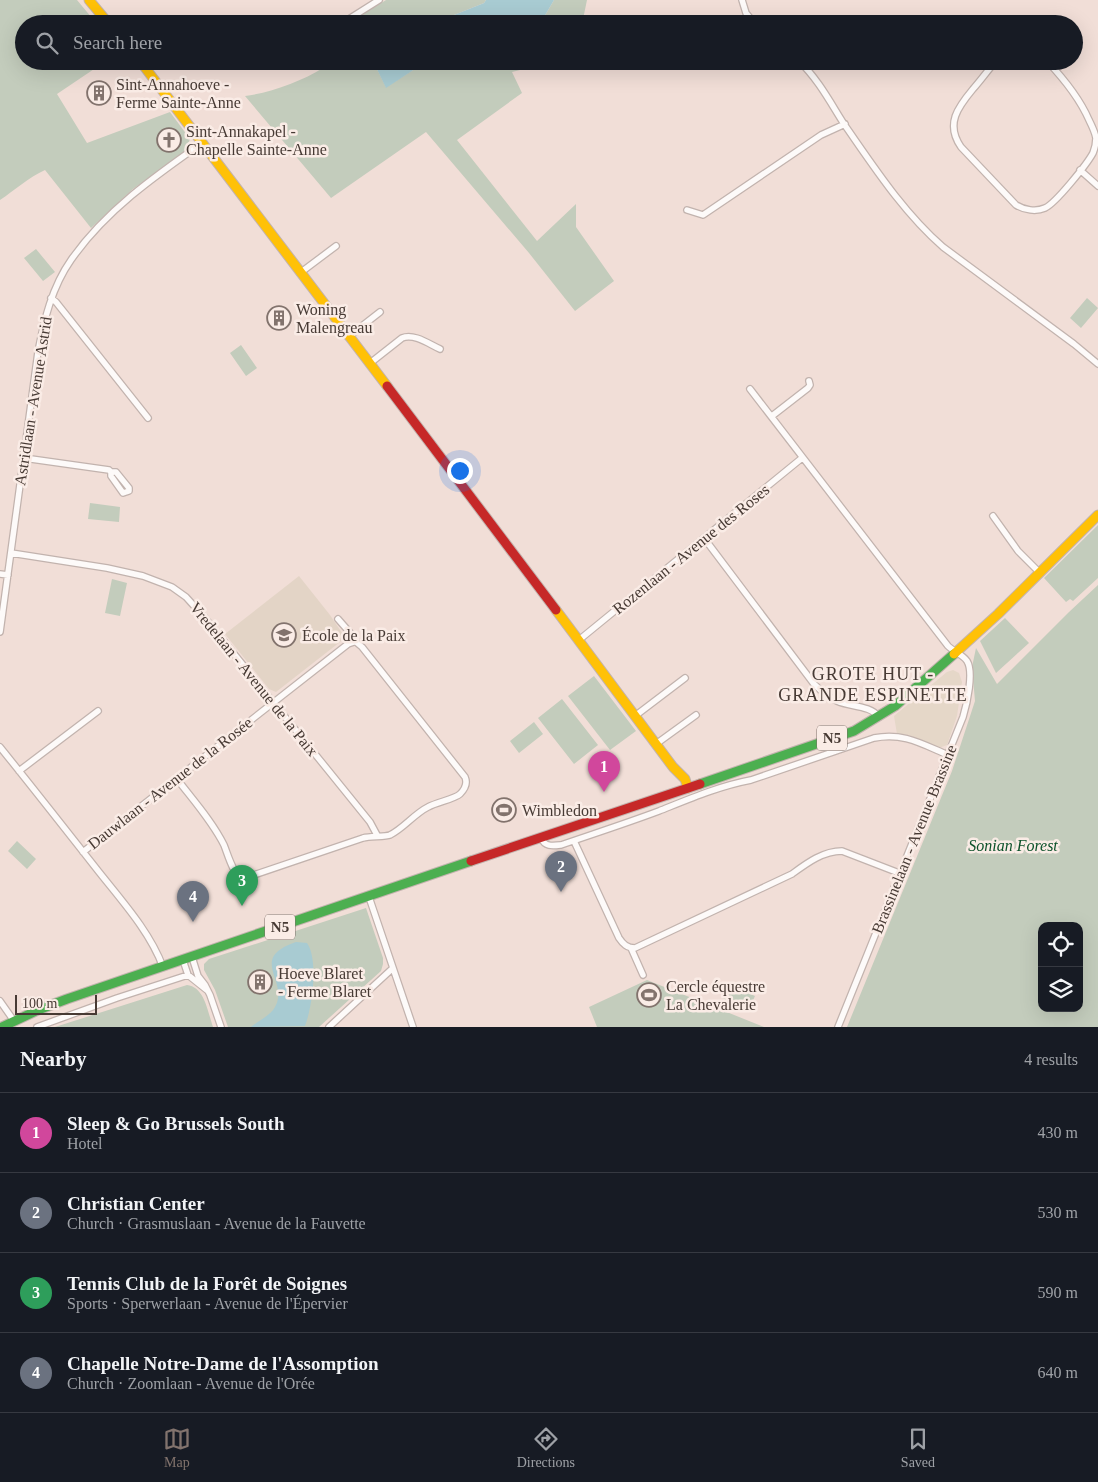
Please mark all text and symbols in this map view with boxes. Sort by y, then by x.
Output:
search box [15,15,1083,70]
icon: search [33,29,61,57]
text: Search here [73,32,162,53]
place label: Sint-Annahoeve - Ferme Sainte-Anne [116,76,241,111]
building icon: Sint-Annahoeve - Ferme Sainte-Anne [86,80,112,106]
place label: Sint-Annakapel - Chapelle Sainte-Anne [186,123,327,159]
church icon: Sint-Annakapel - Chapelle Sainte-Anne [156,127,182,153]
place label: Woning Malengreau [296,301,372,337]
building icon: Woning Malengreau [266,305,292,331]
street label: Astridlaan - Avenue Astrid [11,315,55,487]
your location [447,458,473,484]
street label: Rozenlaan - Avenue des Roses [609,481,773,617]
street label: Vredelaan - Avenue de la Paix [187,599,321,759]
school or university icon: École de la Paix [271,622,297,648]
place label: École de la Paix [302,626,406,644]
district label: GROTE HUT - GRANDE ESPINETTE [778,664,968,705]
street label: Dauwlaan - Avenue de la Rosée [85,714,255,852]
road number: N5 [817,726,847,750]
street label: Brassinelaan - Avenue Brassine [868,742,960,936]
pin: 1 [588,751,620,792]
sports icon: Wimbledon [491,797,517,823]
place label: Wimbledon [522,802,597,819]
park label: Sonian Forest [968,837,1058,854]
pin: 2 [545,851,577,892]
pin: 3 [226,865,258,906]
pin: 4 [177,881,209,922]
road number: N5 [265,914,295,940]
map controls [1038,922,1083,1012]
button: locate [1038,922,1083,967]
place label: Hoeve Blaret - Ferme Blaret [278,965,372,1000]
button: layers [1038,967,1083,1012]
building icon: Hoeve Blaret - Ferme Blaret [247,969,273,995]
place label: Cercle équestre La Chevalerie [666,978,765,1013]
sports icon: Cercle équestre La Chevalerie [636,982,662,1008]
scale bar [15,992,98,1015]
text: 100 m [22,996,57,1011]
text: Nearby [20,1047,87,1071]
text: 4 results [1024,1051,1078,1068]
text: Sleep & Go Brussels South [67,1113,284,1134]
text: 1 [32,1124,40,1141]
text: 430 m [1038,1124,1078,1141]
text: Hotel [67,1135,103,1152]
text: Christian Center [67,1193,205,1214]
text: 2 [32,1204,40,1221]
text: 530 m [1038,1204,1078,1221]
text: Church · Grasmuslaan - Avenue de la Fauvette [67,1215,366,1232]
text: Tennis Club de la Forêt de Soignes [67,1273,347,1294]
text: 3 [32,1284,40,1301]
text: 590 m [1038,1284,1078,1301]
text: Sports · Sperwerlaan - Avenue de l'Épervier [67,1295,348,1312]
text: Chapelle Notre-Dame de l'Assomption [67,1353,379,1374]
text: 4 [32,1364,40,1381]
text: 640 m [1038,1364,1078,1381]
text: Church · Zoomlaan - Avenue de l'Orée [67,1375,315,1392]
tab: Map [163,1425,191,1471]
tab: Directions [517,1425,575,1471]
tab: Saved [901,1425,935,1471]

